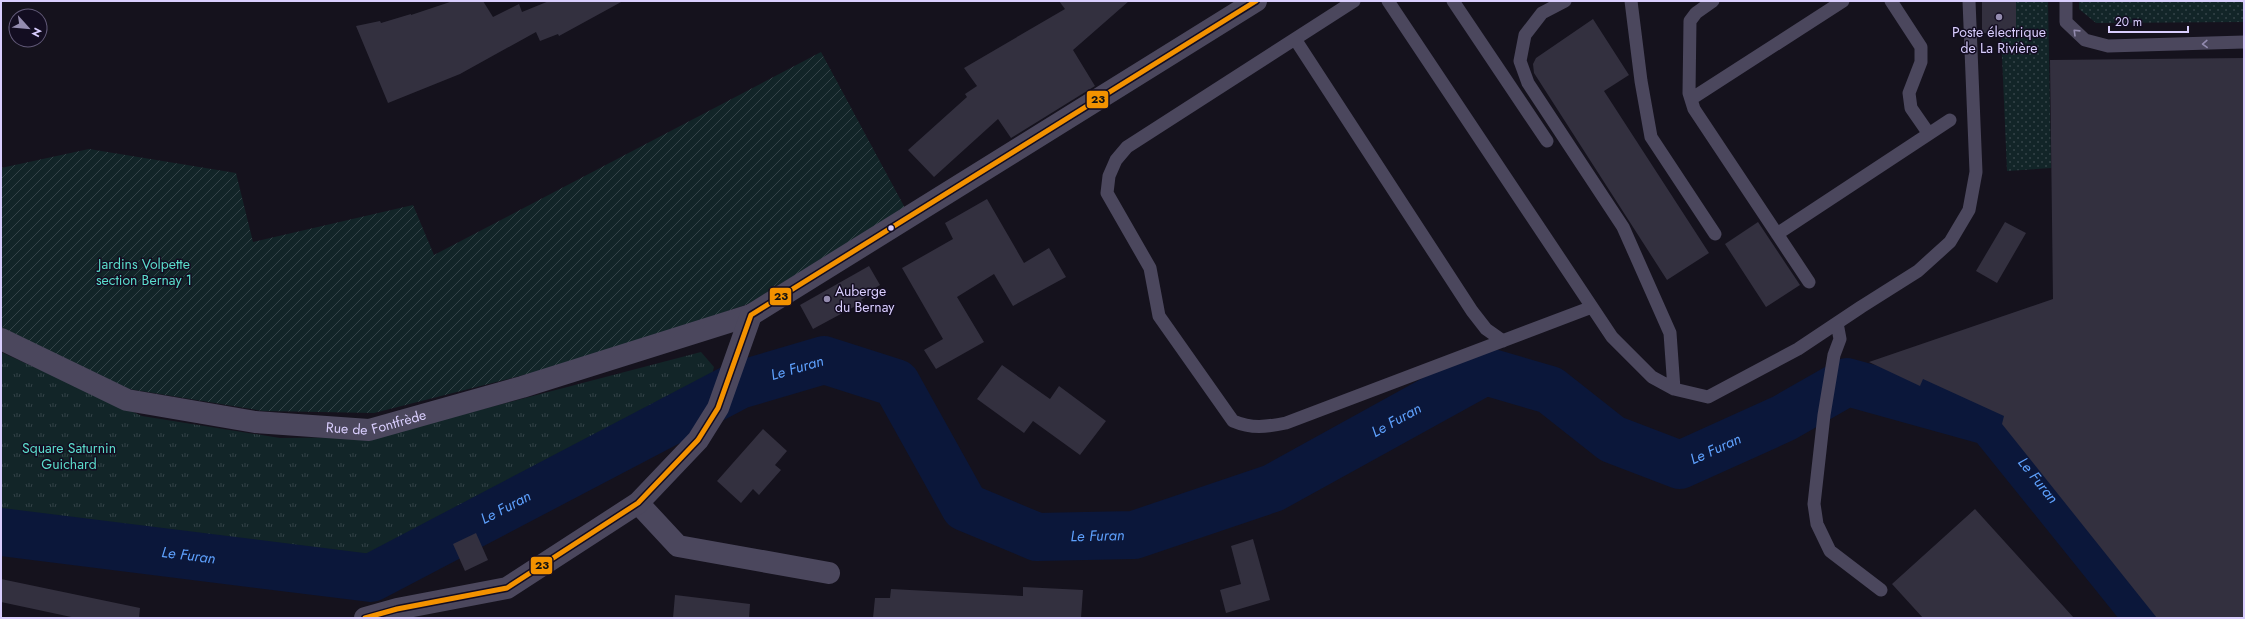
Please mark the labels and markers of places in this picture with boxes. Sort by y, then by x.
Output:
marker: Poste électrique de La Rivière [1994,12,2004,22]
place label: Poste électrique de La Rivière [1952,22,2046,58]
unlabelled marker [886,223,896,233]
place label: Auberge du Bernay [835,281,895,317]
marker: Auberge du Bernay [822,294,832,304]

